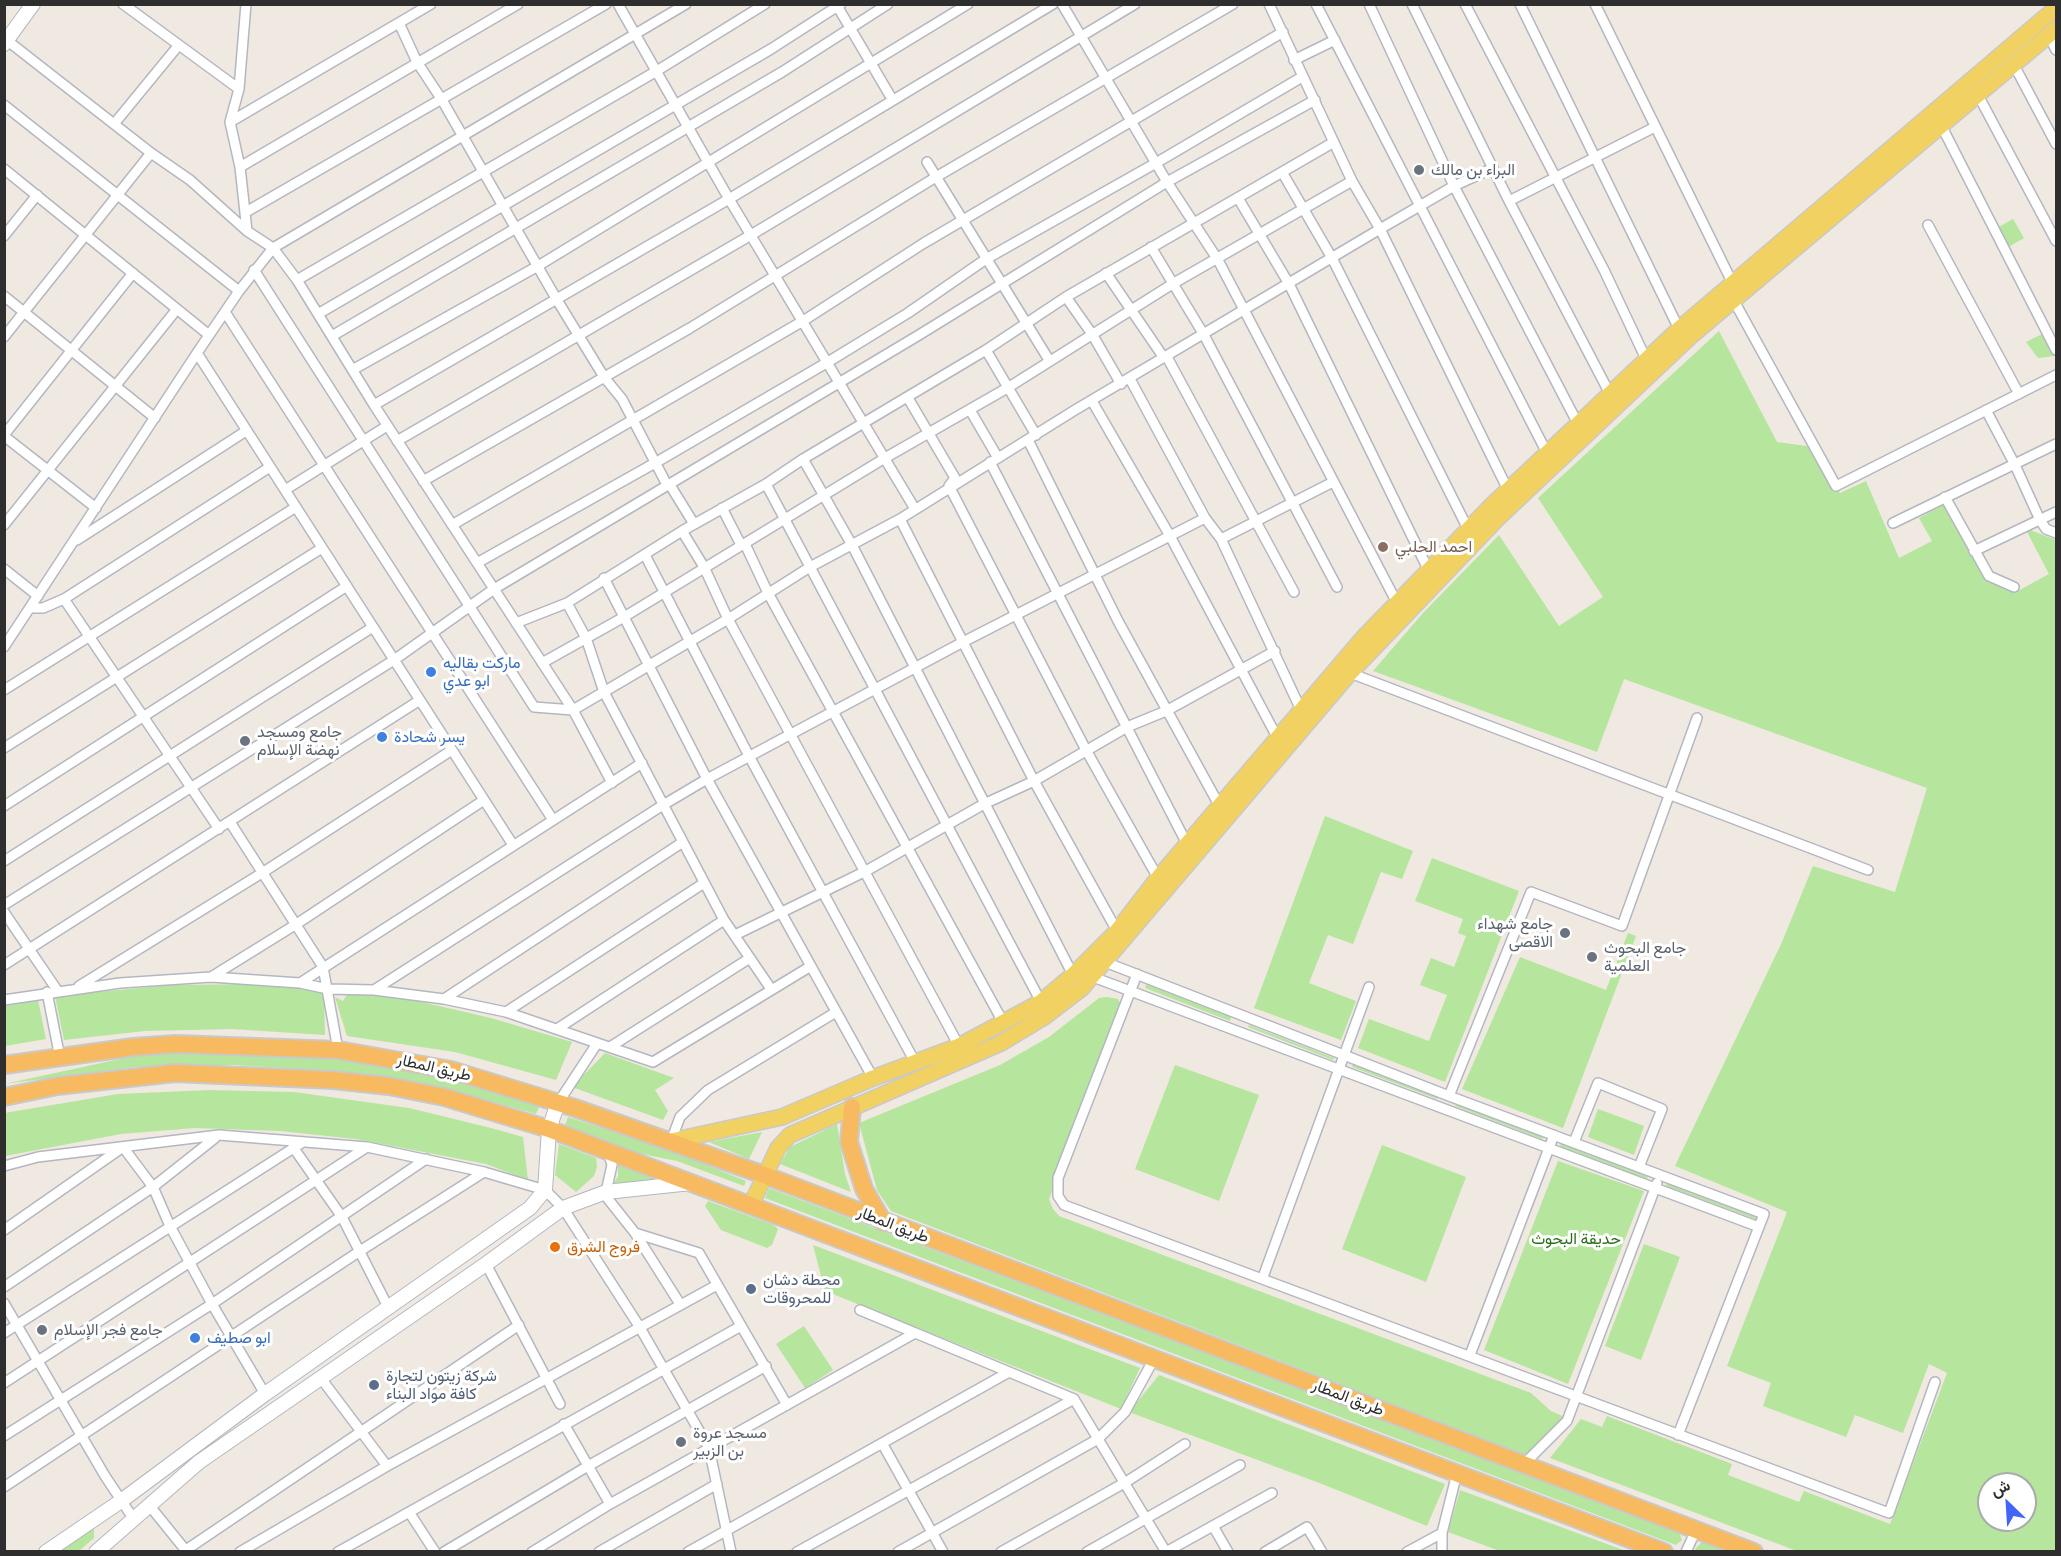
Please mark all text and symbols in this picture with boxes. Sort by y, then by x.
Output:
place label: البراء بن مالك [1431,160,1515,180]
marker: البراء بن مالك [1412,163,1426,177]
place label: احمد الحلبي [1395,537,1472,557]
marker: احمد الحلبي [1376,540,1390,554]
place label: ماركت بقاليه ابو عدي [443,653,521,691]
marker: ماركت بقاليه ابو عدي [424,665,438,679]
place label: جامع ومسجد نهضة الإسلام [257,722,342,760]
place label: يسر شحادة [394,727,465,747]
marker: يسر شحادة [375,730,389,744]
marker: جامع ومسجد نهضة الإسلام [238,734,252,748]
place label: جامع شهداء الاقصى [1477,914,1553,952]
marker: جامع شهداء الاقصى [1558,926,1572,940]
place label: جامع البحوث العلمية [1604,938,1686,976]
marker: جامع البحوث العلمية [1585,950,1599,964]
street label: طريق المطار [395,1050,473,1086]
street label: طريق المطار [854,1203,932,1247]
park label: حديقة البحوث [1531,1229,1621,1249]
place label: فروج الشرق [567,1237,640,1257]
marker: فروج الشرق [548,1240,562,1254]
place label: محطة دشان للمحروقات [763,1270,840,1308]
marker: محطة دشان للمحروقات [744,1282,758,1296]
place label: جامع فجر الإسلام [54,1320,163,1340]
marker: جامع فجر الإسلام [35,1323,49,1337]
place label: ابو صطيف [207,1328,271,1348]
marker: ابو صطيف [188,1331,202,1345]
place label: شركة زيتون لتجارة كافة مواد البناء [386,1366,497,1404]
street label: طريق المطار [1309,1376,1387,1420]
marker: شركة زيتون لتجارة كافة مواد البناء [367,1378,381,1392]
place label: مسجد عروة بن الزبير [693,1423,767,1461]
marker: مسجد عروة بن الزبير [674,1435,688,1449]
north arrow [1977,1472,2037,1532]
text: ش [1987,1474,2013,1501]

